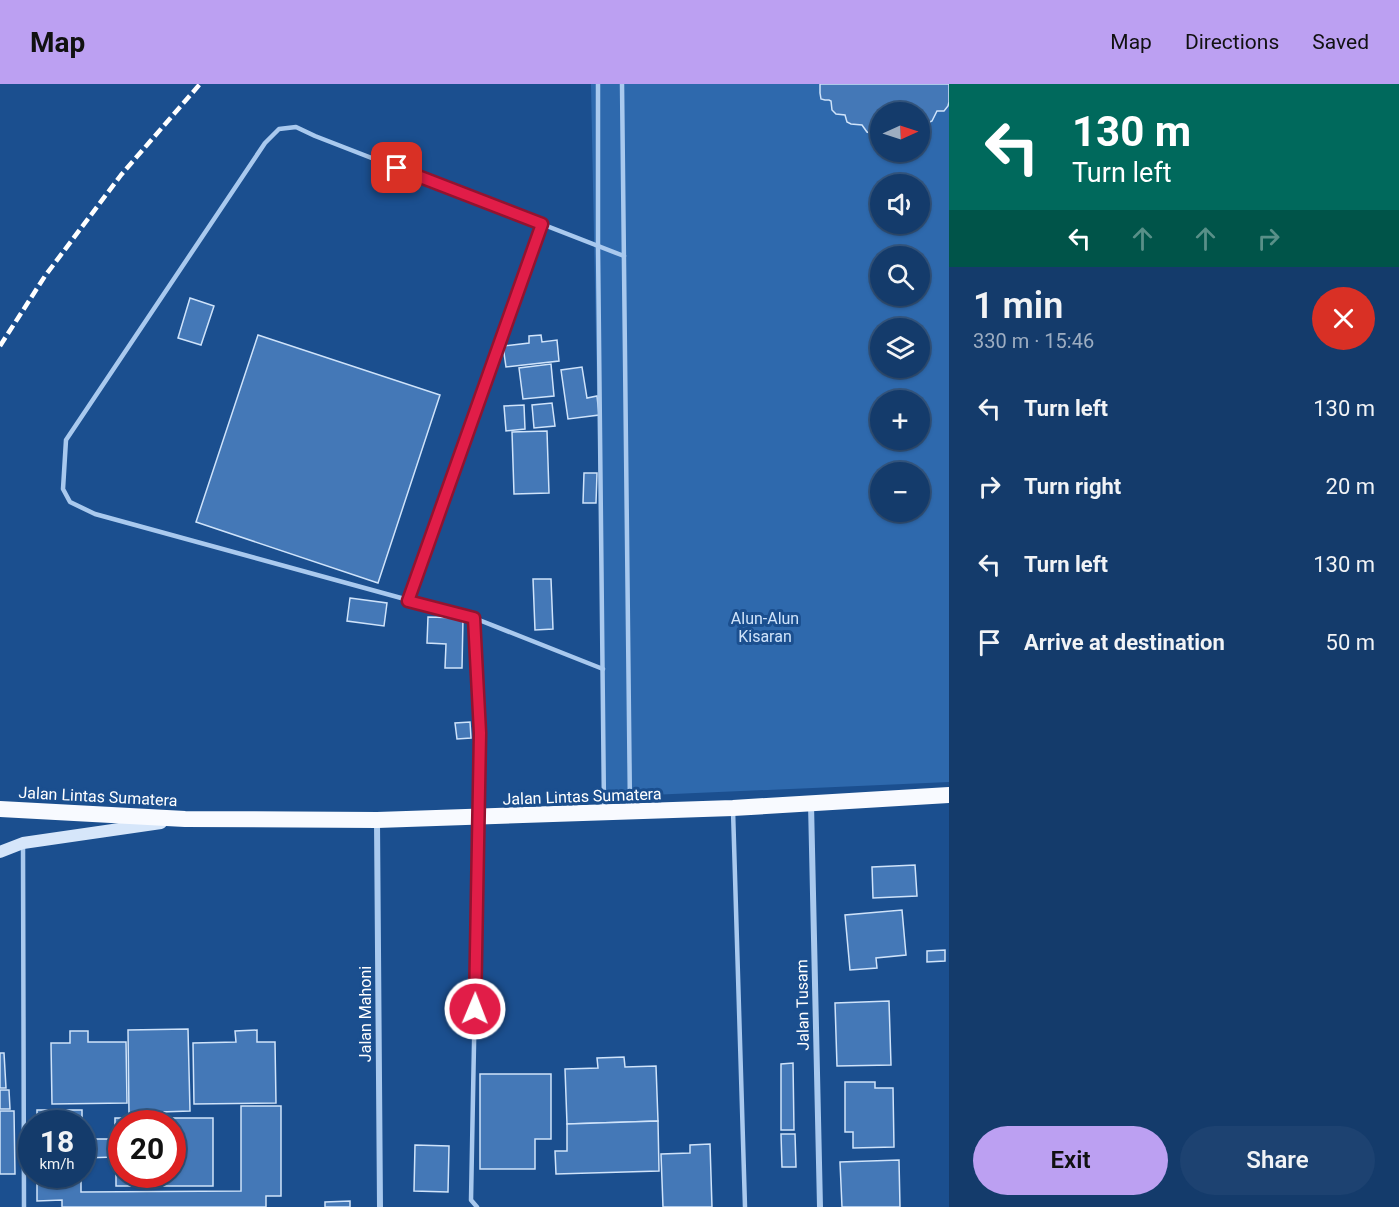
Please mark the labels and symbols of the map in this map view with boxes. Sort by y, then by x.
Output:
north arrow [870,102,930,162]
pin [371,142,422,193]
park label: Alun-Alun Kisaran [731,609,799,646]
street label: Jalan Lintas Sumatera [18,783,178,810]
street label: Jalan Lintas Sumatera [502,784,662,809]
street label: Jalan Tusam [792,959,813,1051]
street label: Jalan Mahoni [356,966,375,1062]
position arrow [443,977,507,1041]
speed limit sign: 20 [108,1110,186,1188]

